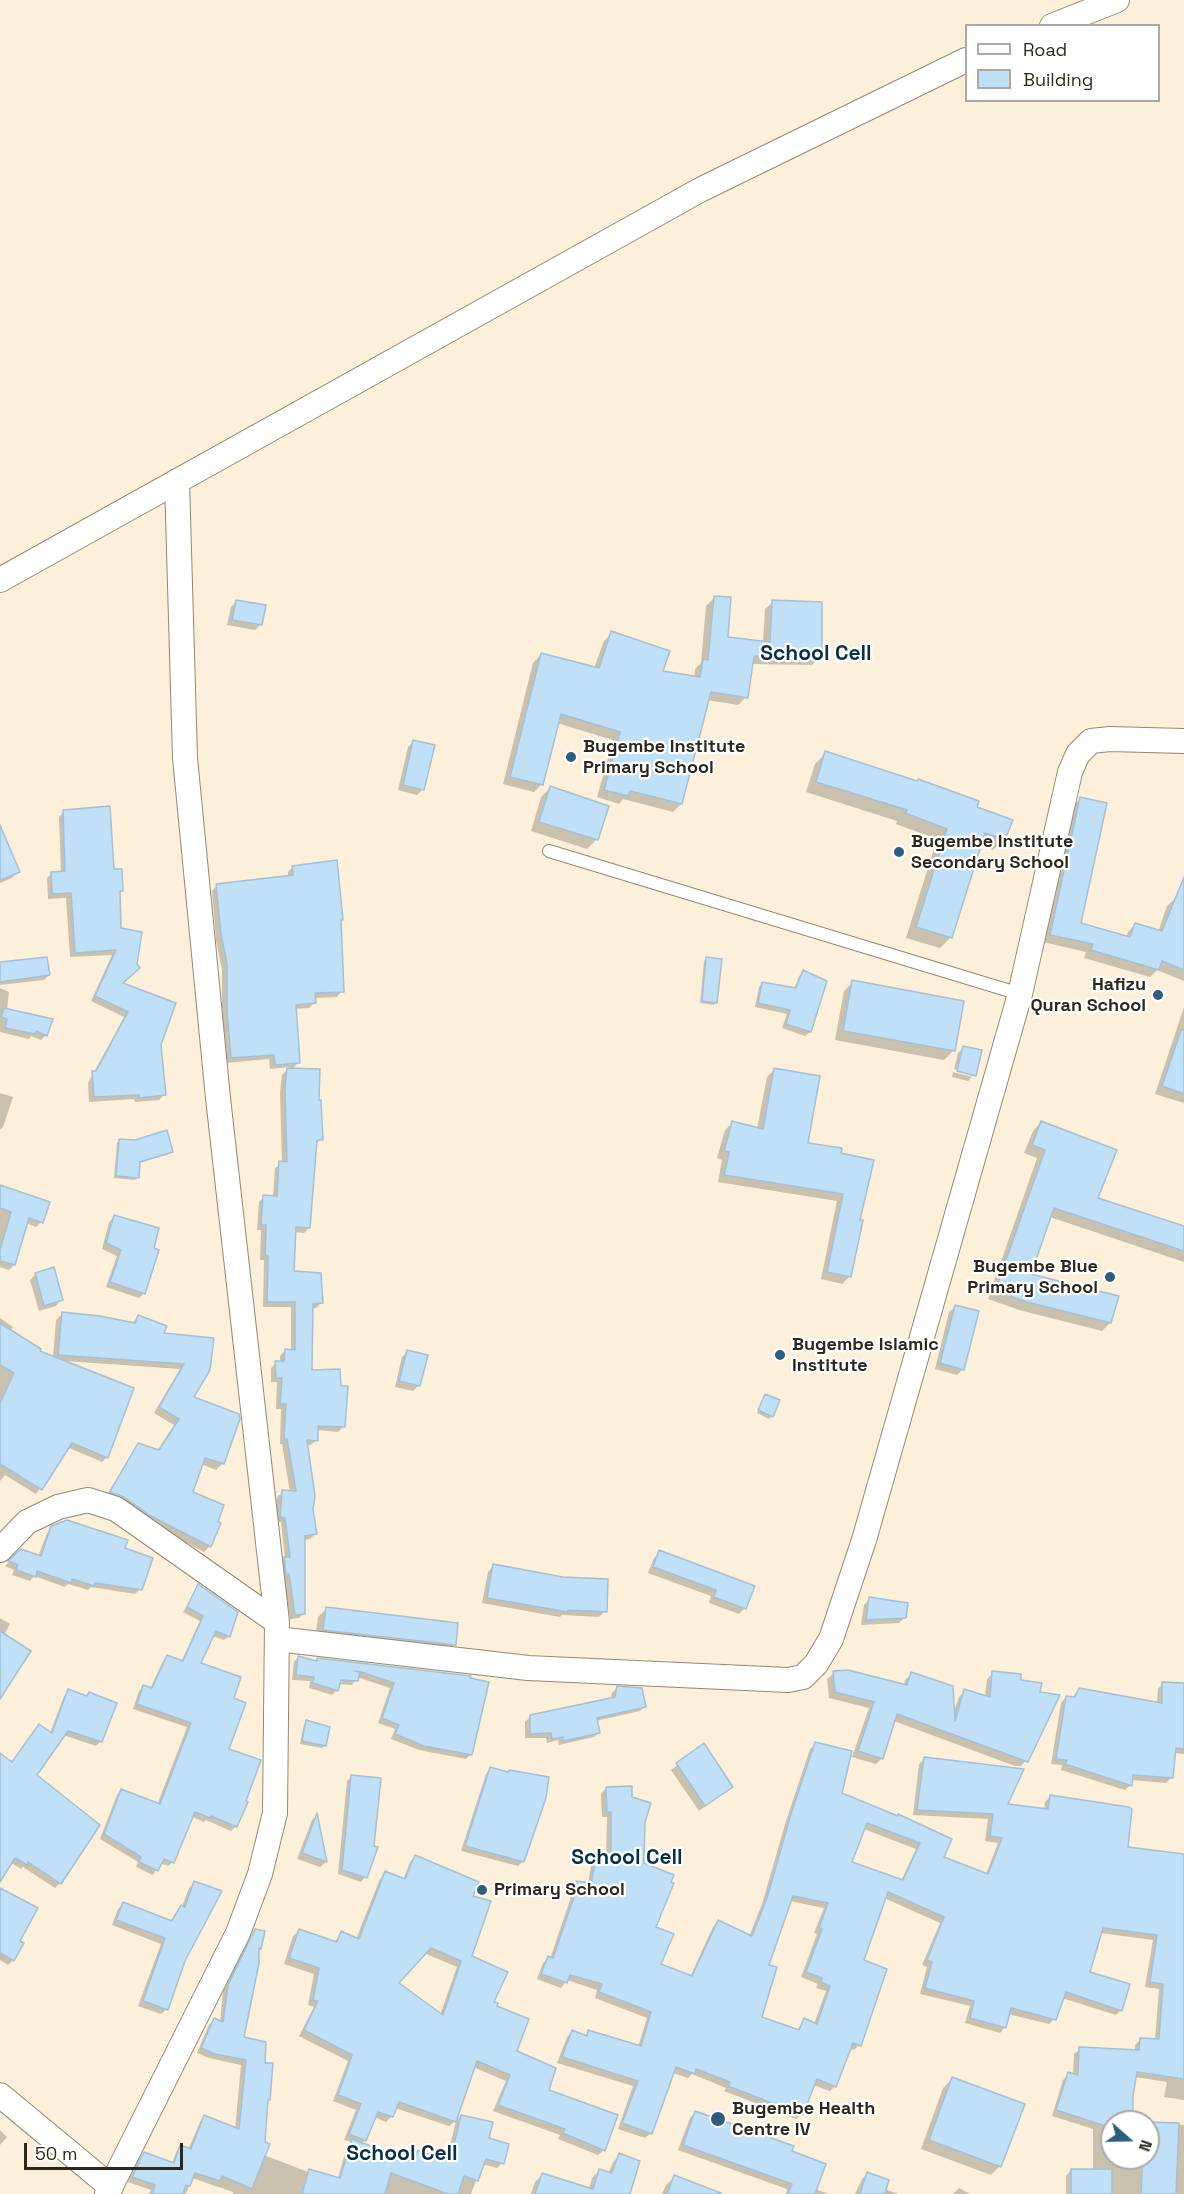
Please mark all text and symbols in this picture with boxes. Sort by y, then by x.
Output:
legend [965,24,1160,102]
text: Road [1023,38,1067,61]
text: Building [1023,68,1093,91]
district label: School Cell [760,641,872,667]
place label: Bugembe Institute Primary School [583,736,745,778]
marker: Bugembe Institute Primary School [564,750,578,764]
place label: Bugembe Institute Secondary School [911,831,1073,874]
marker: Bugembe Institute Secondary School [892,845,906,859]
place label: Hafizu Quran School [1030,974,1146,1016]
marker: Hafizu Quran School [1151,988,1165,1002]
place label: Bugembe Blue Primary School [967,1256,1098,1298]
marker: Bugembe Blue Primary School [1103,1270,1117,1284]
place label: Bugembe Islamic Institute [792,1334,939,1376]
marker: Bugembe Islamic Institute [773,1348,787,1362]
district label: School Cell [571,1845,683,1871]
place label: Primary School [494,1879,625,1901]
marker: Primary School [475,1883,489,1897]
place label: Bugembe Health Centre IV [732,2098,875,2140]
marker: Bugembe Health Centre IV [709,2110,727,2128]
north arrow [1100,2110,1160,2170]
scale bar [27,2131,186,2169]
text: N [1134,2137,1157,2154]
district label: School Cell [346,2141,458,2167]
text: 50 m [35,2142,77,2165]

